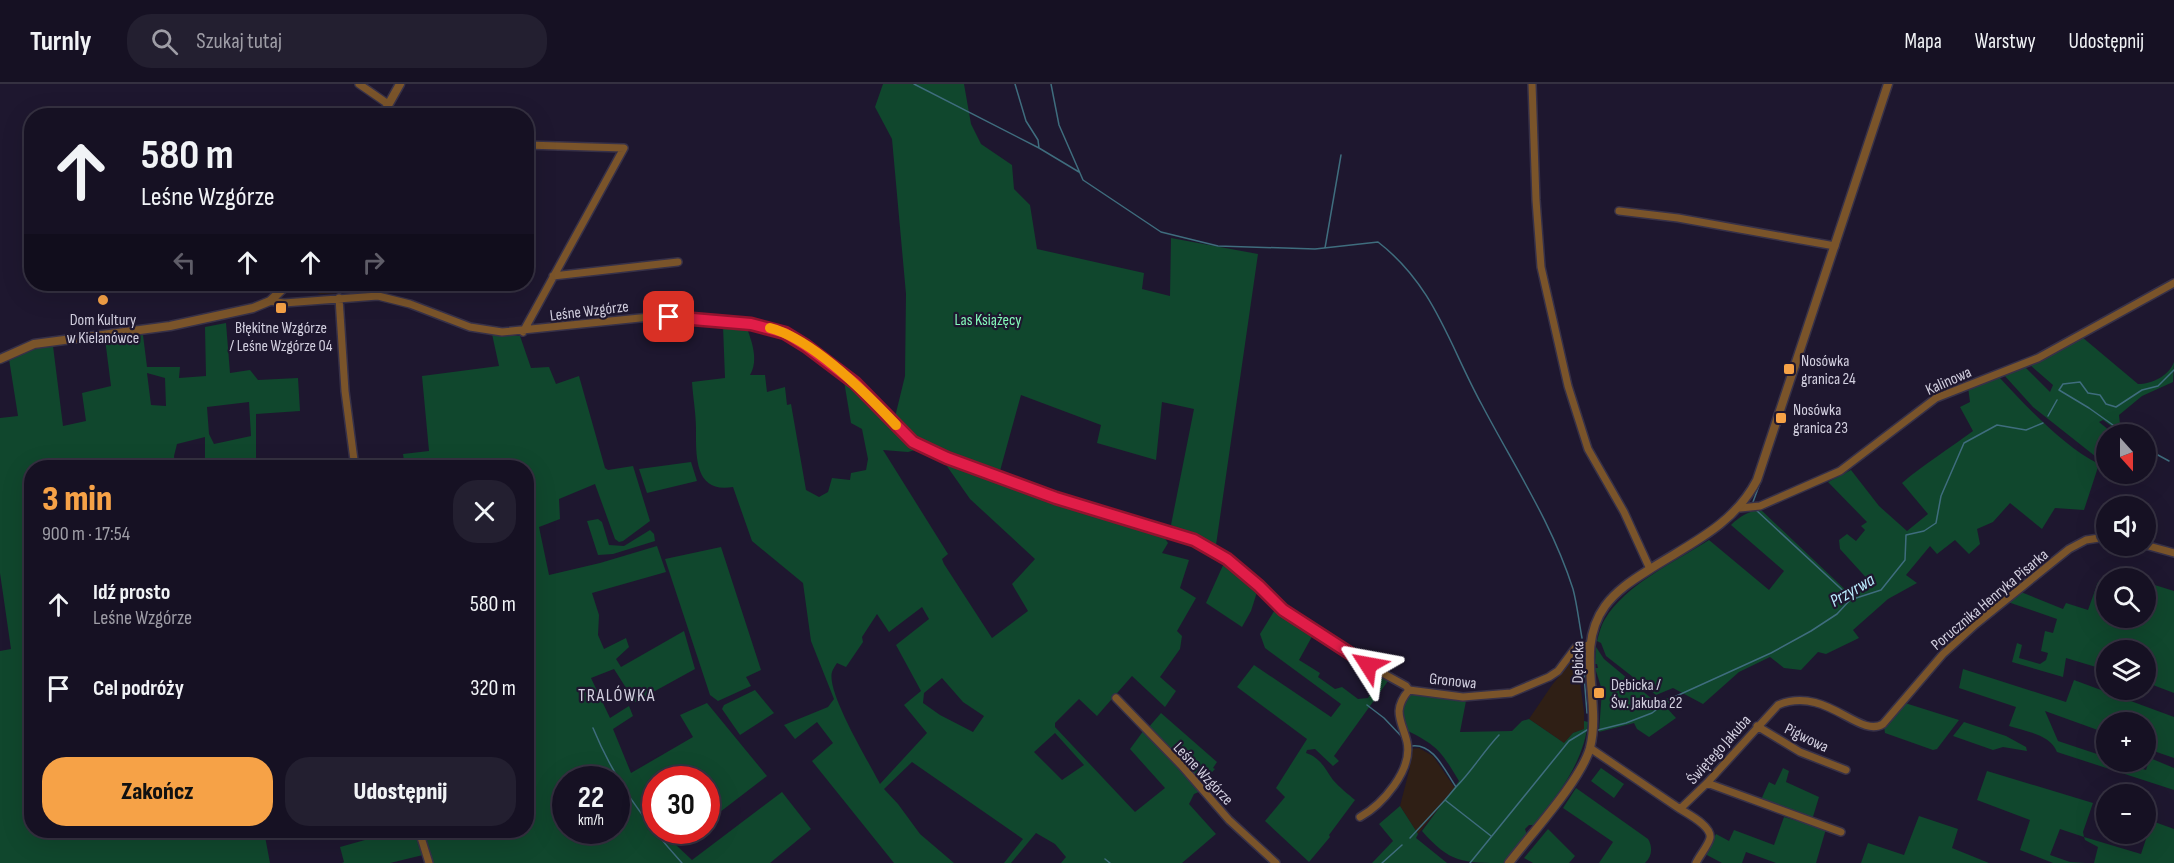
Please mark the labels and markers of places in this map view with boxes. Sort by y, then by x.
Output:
pin [643,291,694,342]
marker: Dom Kultury w Kielanówce [96,293,110,307]
marker: Błękitne Wzgórze / Leśne Wzgórze 04 [274,301,288,315]
place label: Dom Kultury w Kielanówce [67,311,139,348]
place label: Błękitne Wzgórze / Leśne Wzgórze 04 [230,319,333,356]
place label: Nosówka granica 24 [1801,352,1856,389]
marker: Nosówka granica 24 [1782,362,1796,376]
place label: Nosówka granica 23 [1793,401,1848,438]
marker: Nosówka granica 23 [1774,411,1788,425]
place label: Dębicka / Św. Jakuba 22 [1611,676,1682,713]
marker: Dębicka / Św. Jakuba 22 [1592,686,1606,700]

